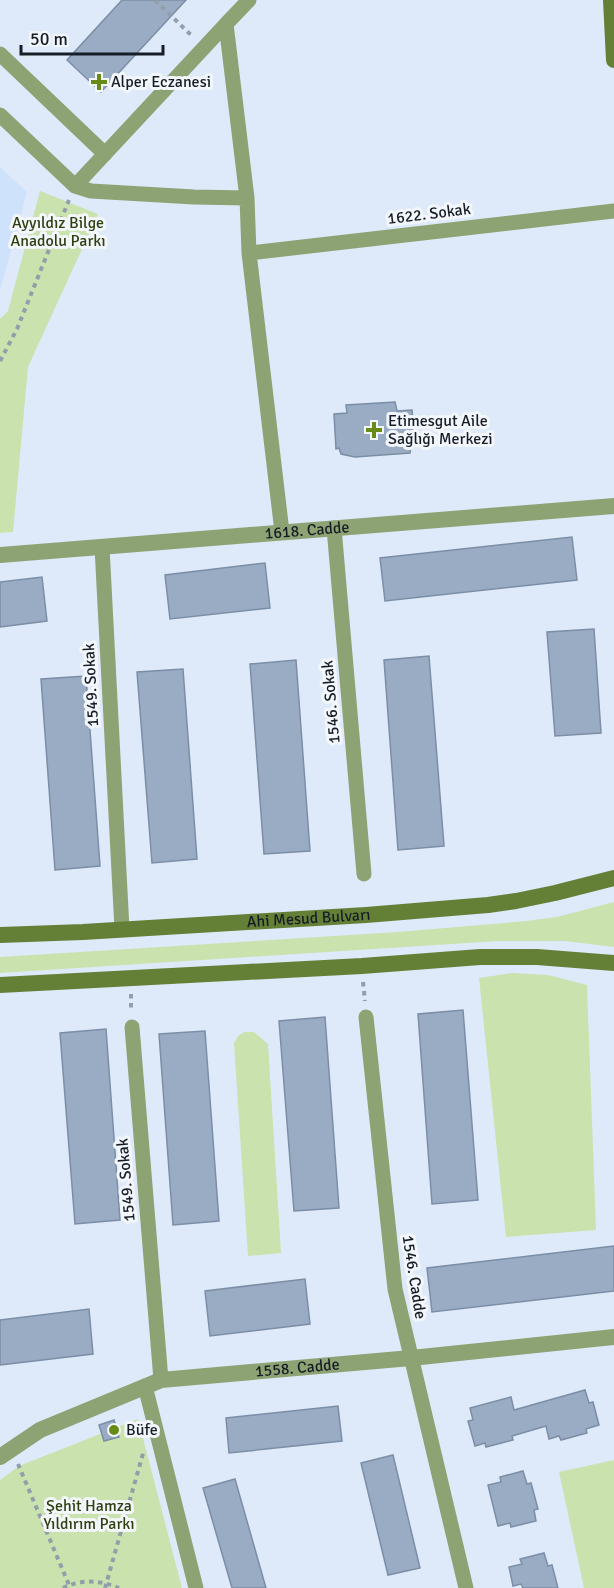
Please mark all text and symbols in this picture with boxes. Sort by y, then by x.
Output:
scale bar [21,18,164,56]
text: 50 m [30,28,68,50]
place label: Alper Eczanesi [111,72,211,92]
marker: Alper Eczanesi [92,75,106,89]
street label: 1622. Sokak [386,199,472,229]
park label: Ayyıldız Bilge Anadolu Parkı [10,213,106,251]
place label: Etimesgut Aile Sağlığı Merkezi [388,411,493,449]
marker: Etimesgut Aile Sağlığı Merkezi [365,421,383,439]
street label: 1618. Cadde [264,517,350,544]
street label: 1549. Sokak [79,643,103,727]
street label: 1546. Sokak [317,659,345,745]
street label: Ahi Mesud Bulvarı [246,905,371,932]
street label: 1549. Sokak [112,1137,140,1223]
street label: 1546. Cadde [397,1234,431,1320]
street label: 1558. Cadde [254,1354,340,1382]
place label: Büfe [126,1420,158,1440]
marker: Büfe [107,1423,121,1437]
park label: Şehit Hamza Yıldırım Parkı [43,1496,135,1534]

